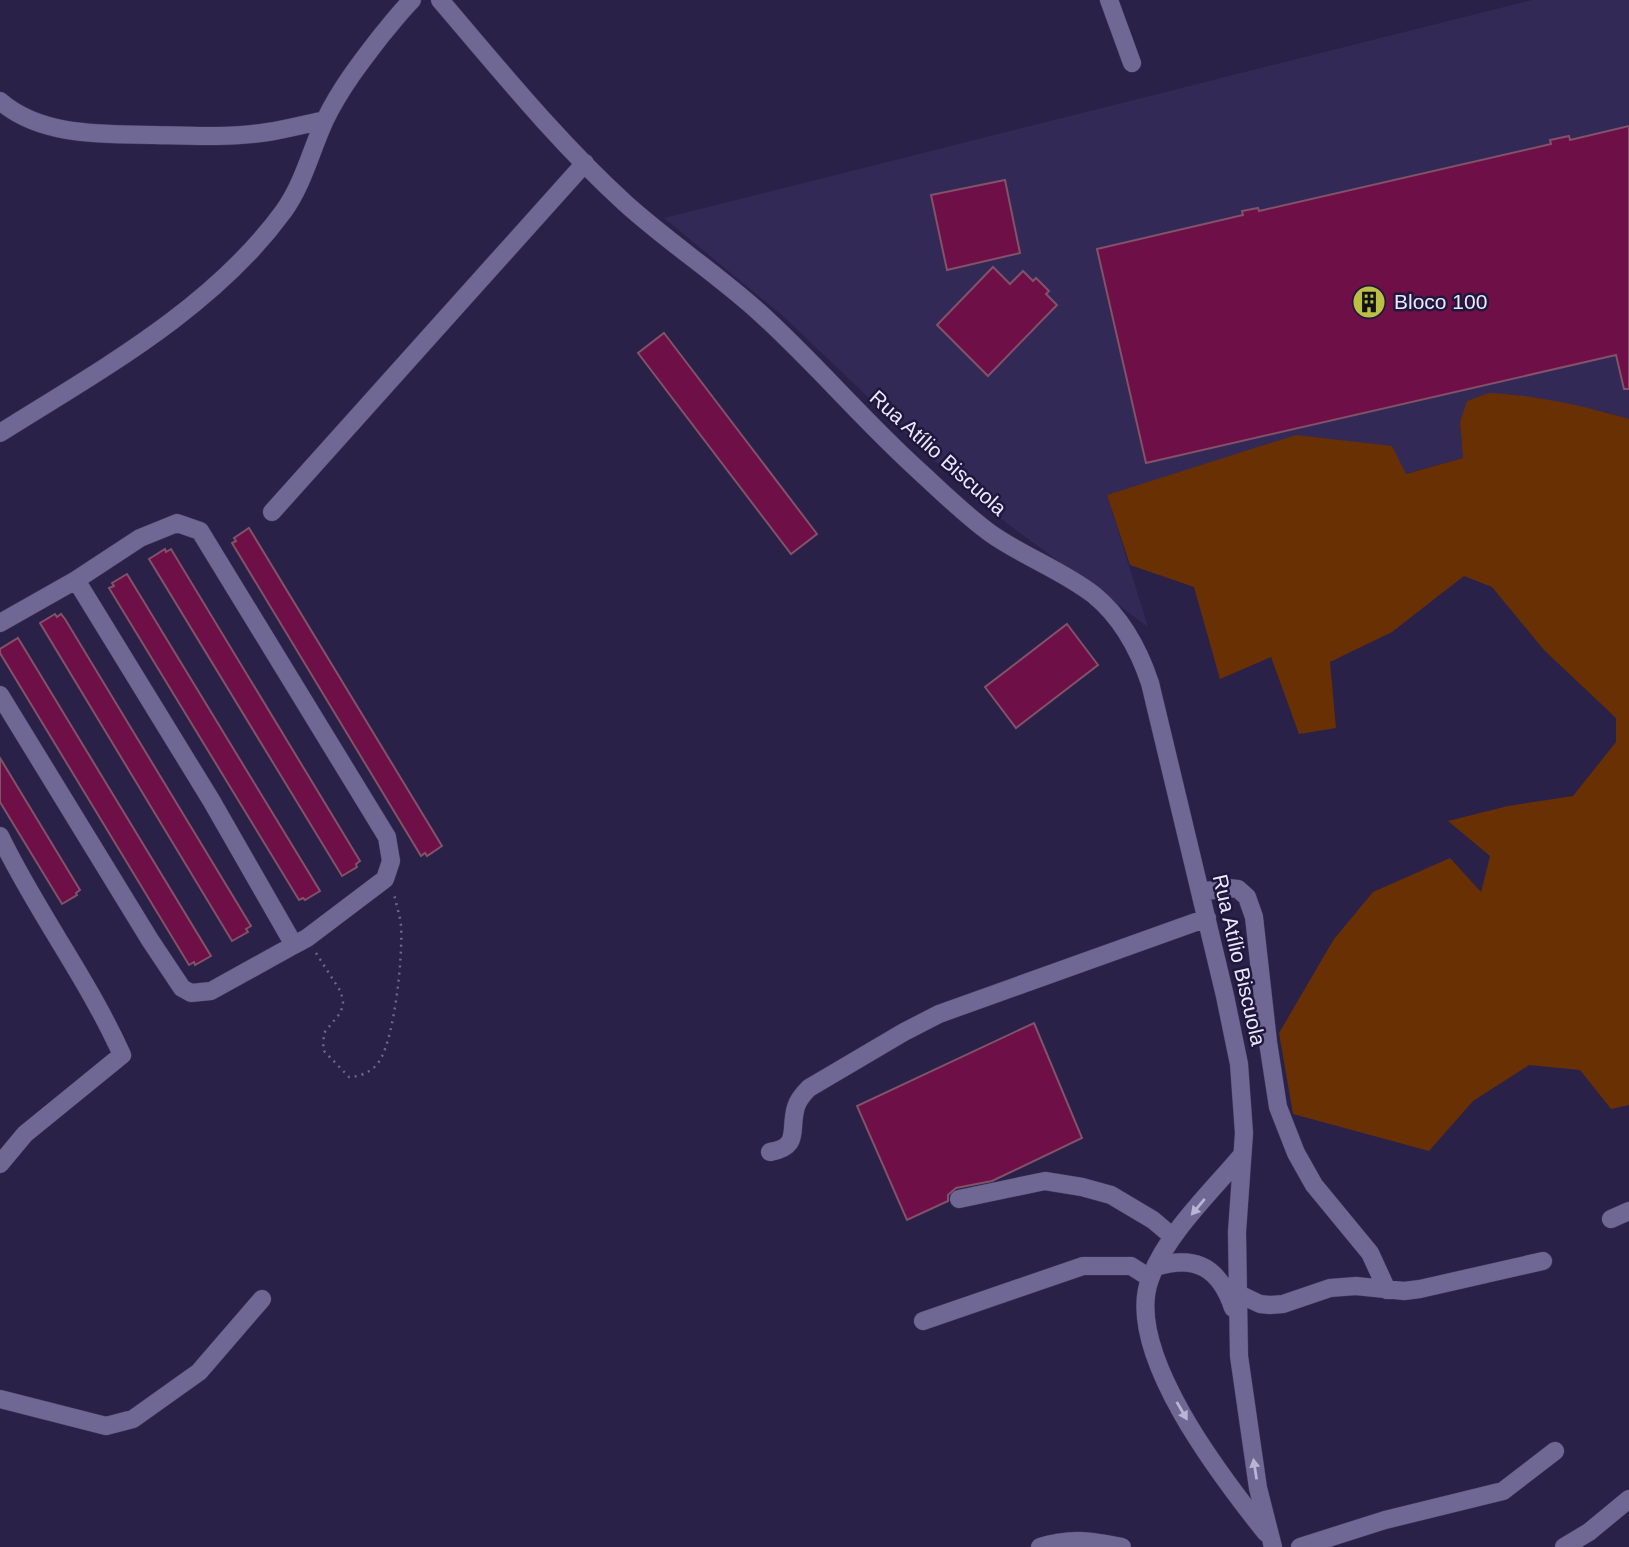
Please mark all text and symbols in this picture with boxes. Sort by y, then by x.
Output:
building icon: Bloco 100 [1350,283,1388,321]
place label: Bloco 100 [1394,290,1487,313]
street label: Rua Atílio Biscuola [866,385,1011,520]
street label: Rua Atílio Biscuola [1209,872,1270,1048]
one-way arrow [1191,1198,1206,1215]
one-way arrow [1176,1401,1188,1420]
one-way arrow [1249,1458,1260,1480]

